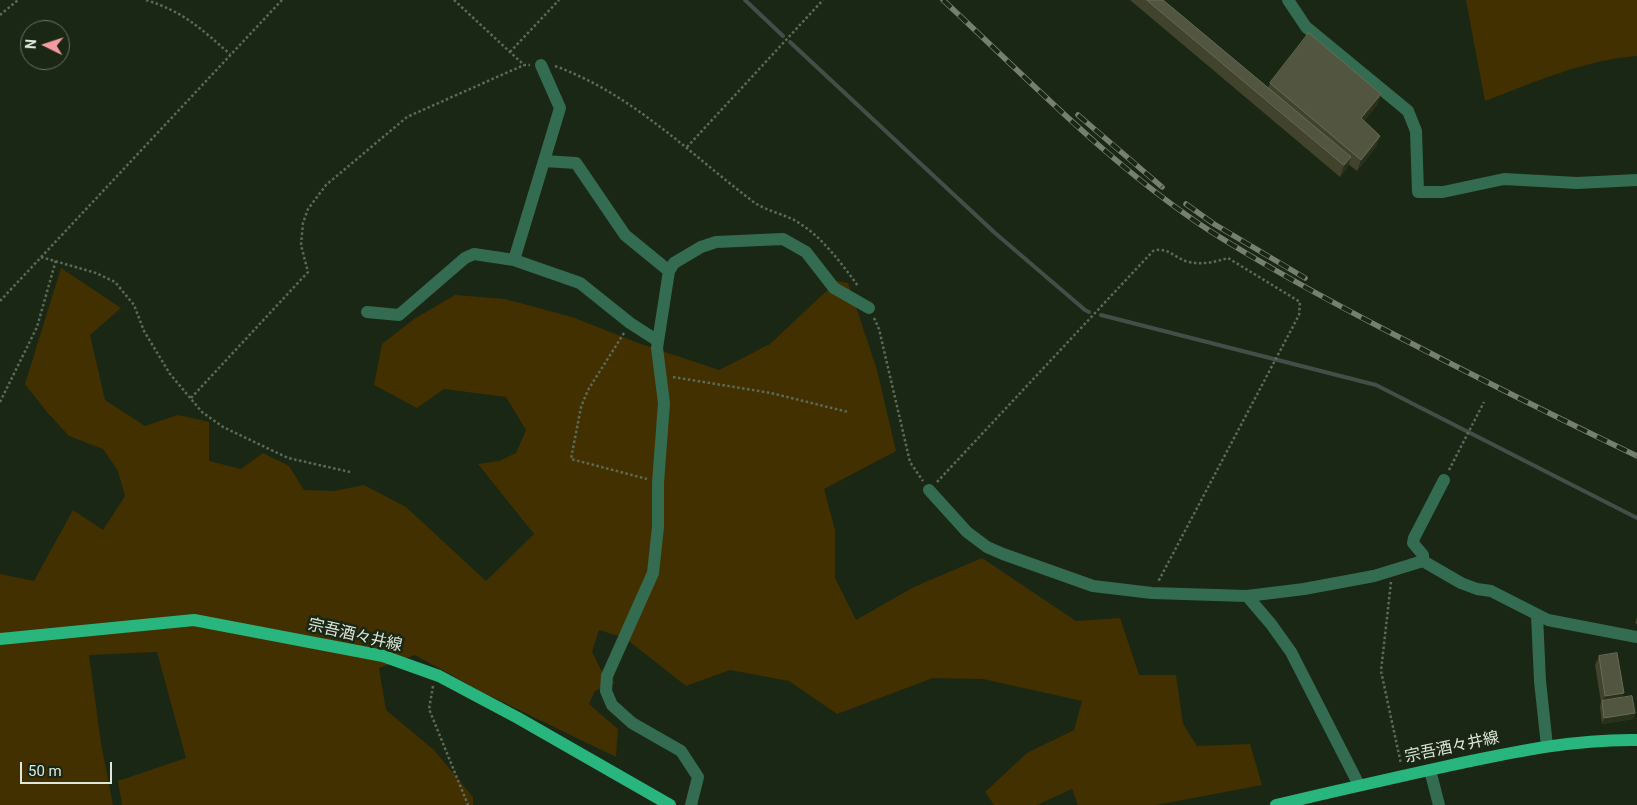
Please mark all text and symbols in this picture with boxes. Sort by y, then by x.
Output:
north arrow [20,20,70,70]
text: N [23,39,39,50]
street label: 宗吾酒々井線 [306,616,404,656]
street label: 宗吾酒々井線 [1403,729,1501,767]
scale bar [22,752,115,784]
text: 50 m [28,762,62,780]

